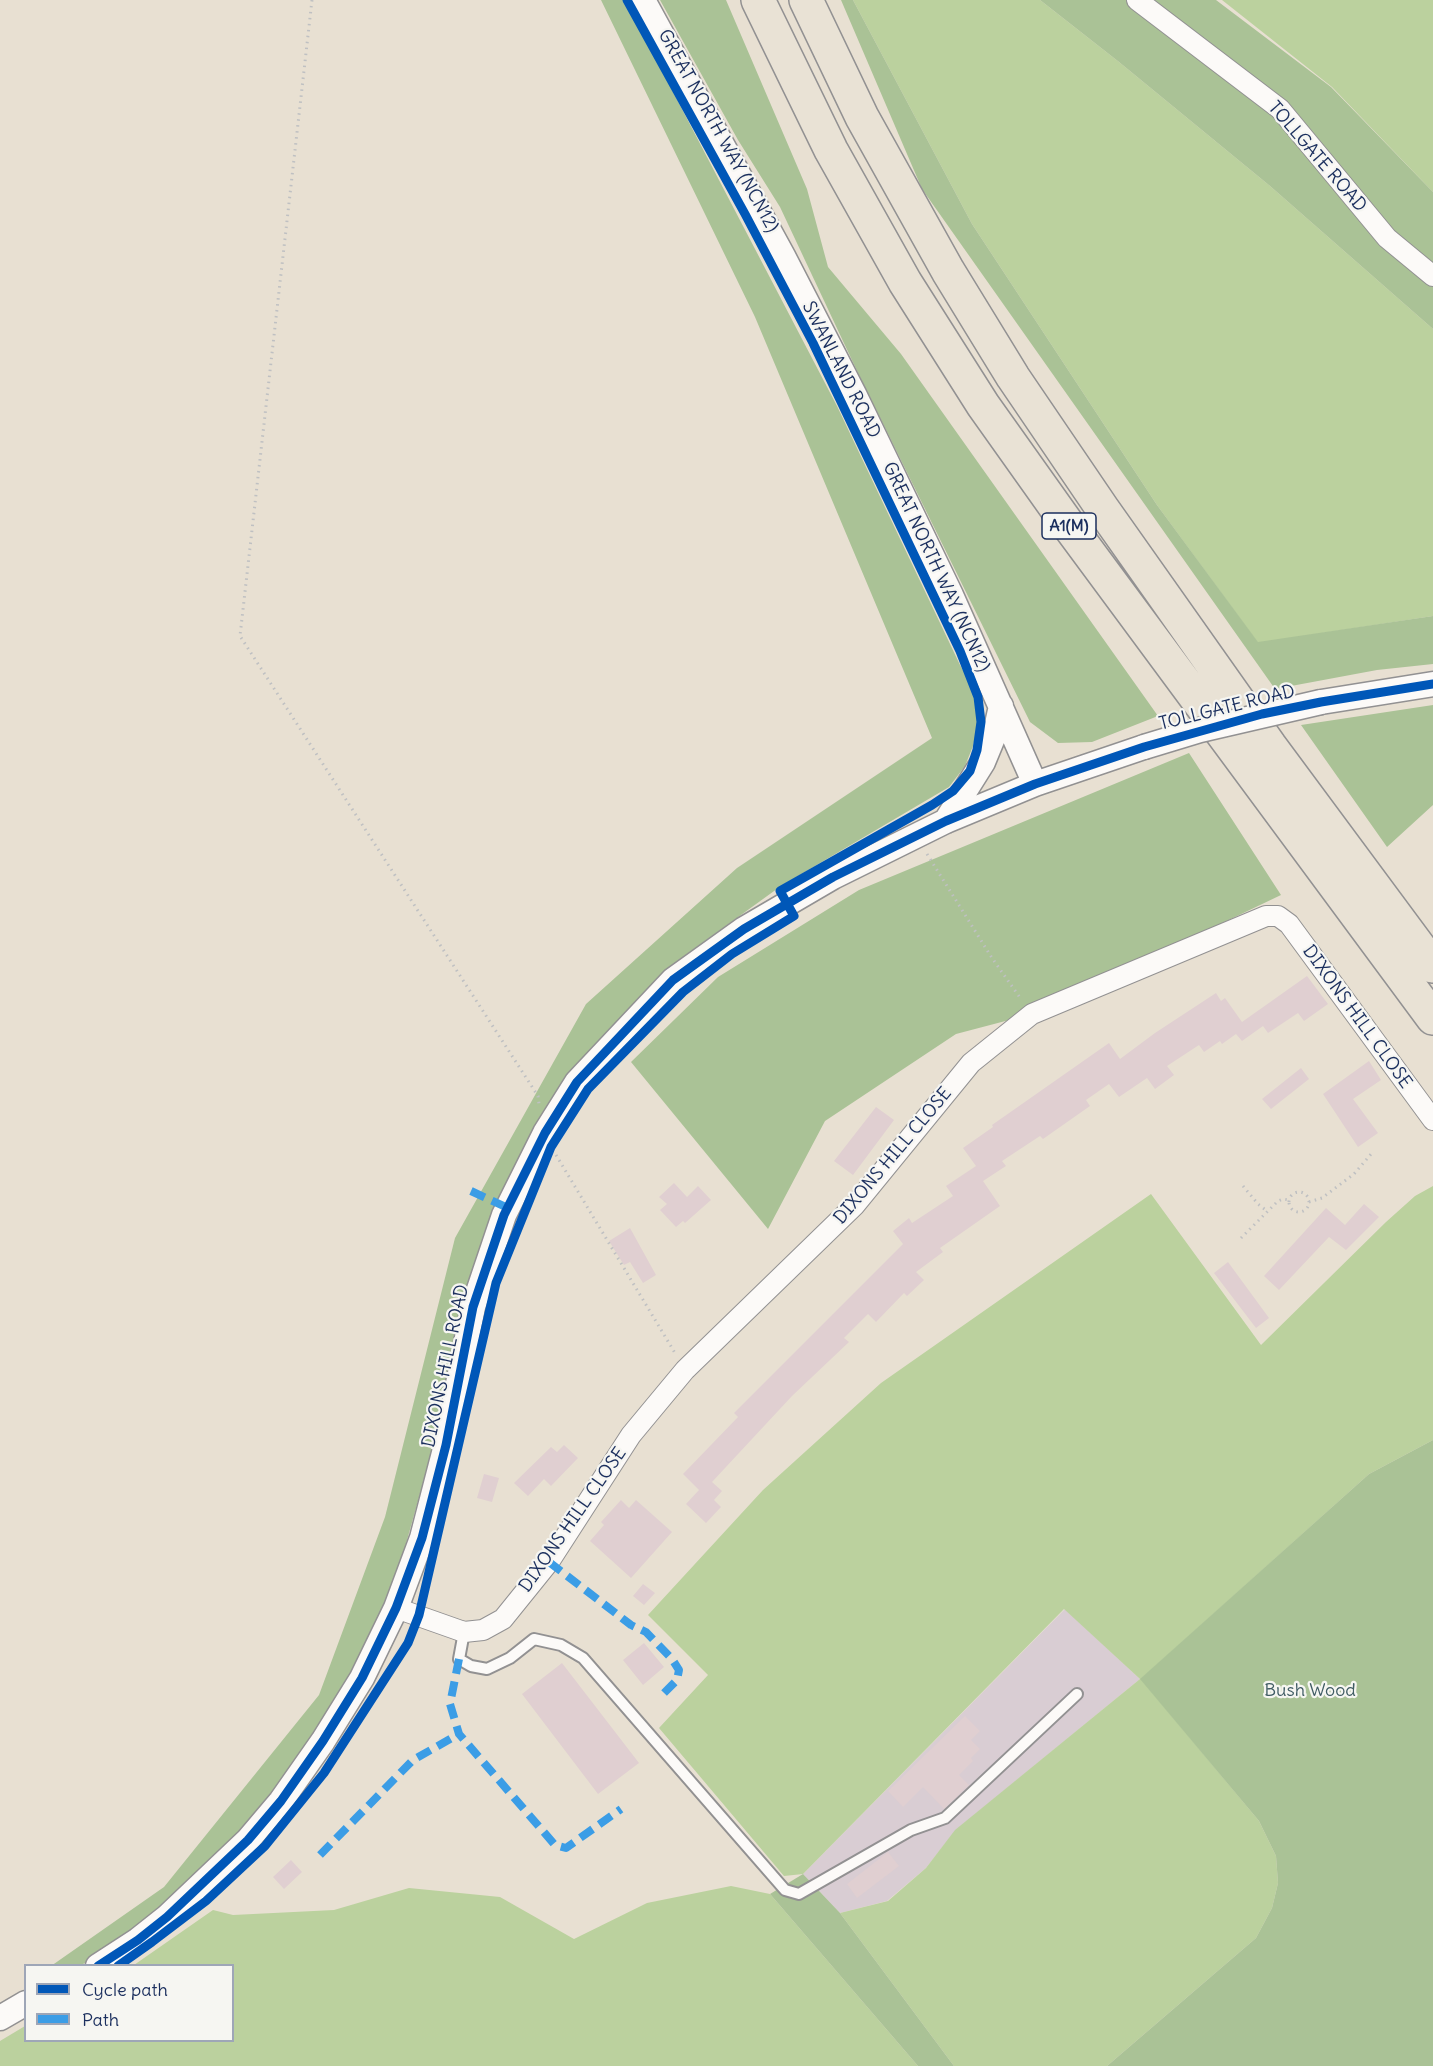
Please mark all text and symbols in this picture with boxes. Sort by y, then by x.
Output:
street label: GREAT NORTH WAY (NCN12) [653,26,783,236]
street label: TOLLGATE ROAD [1263,97,1371,217]
street label: SWANLAND ROAD [797,298,885,442]
street label: GREAT NORTH WAY (NCN12) [878,459,994,675]
road number: A1(M) [1042,513,1096,539]
street label: TOLLGATE ROAD [1157,681,1297,735]
street label: DIXONS HILL CLOSE [1298,941,1416,1093]
street label: DIXONS HILL CLOSE [830,1083,956,1229]
street label: DIXONS HILL ROAD [418,1283,474,1449]
street label: DIXONS HILL CLOSE [515,1443,631,1597]
park label: Bush Wood [1264,1680,1356,1702]
legend [24,1964,234,2042]
text: Cycle path [82,1978,168,2001]
text: Path [82,2008,119,2031]

